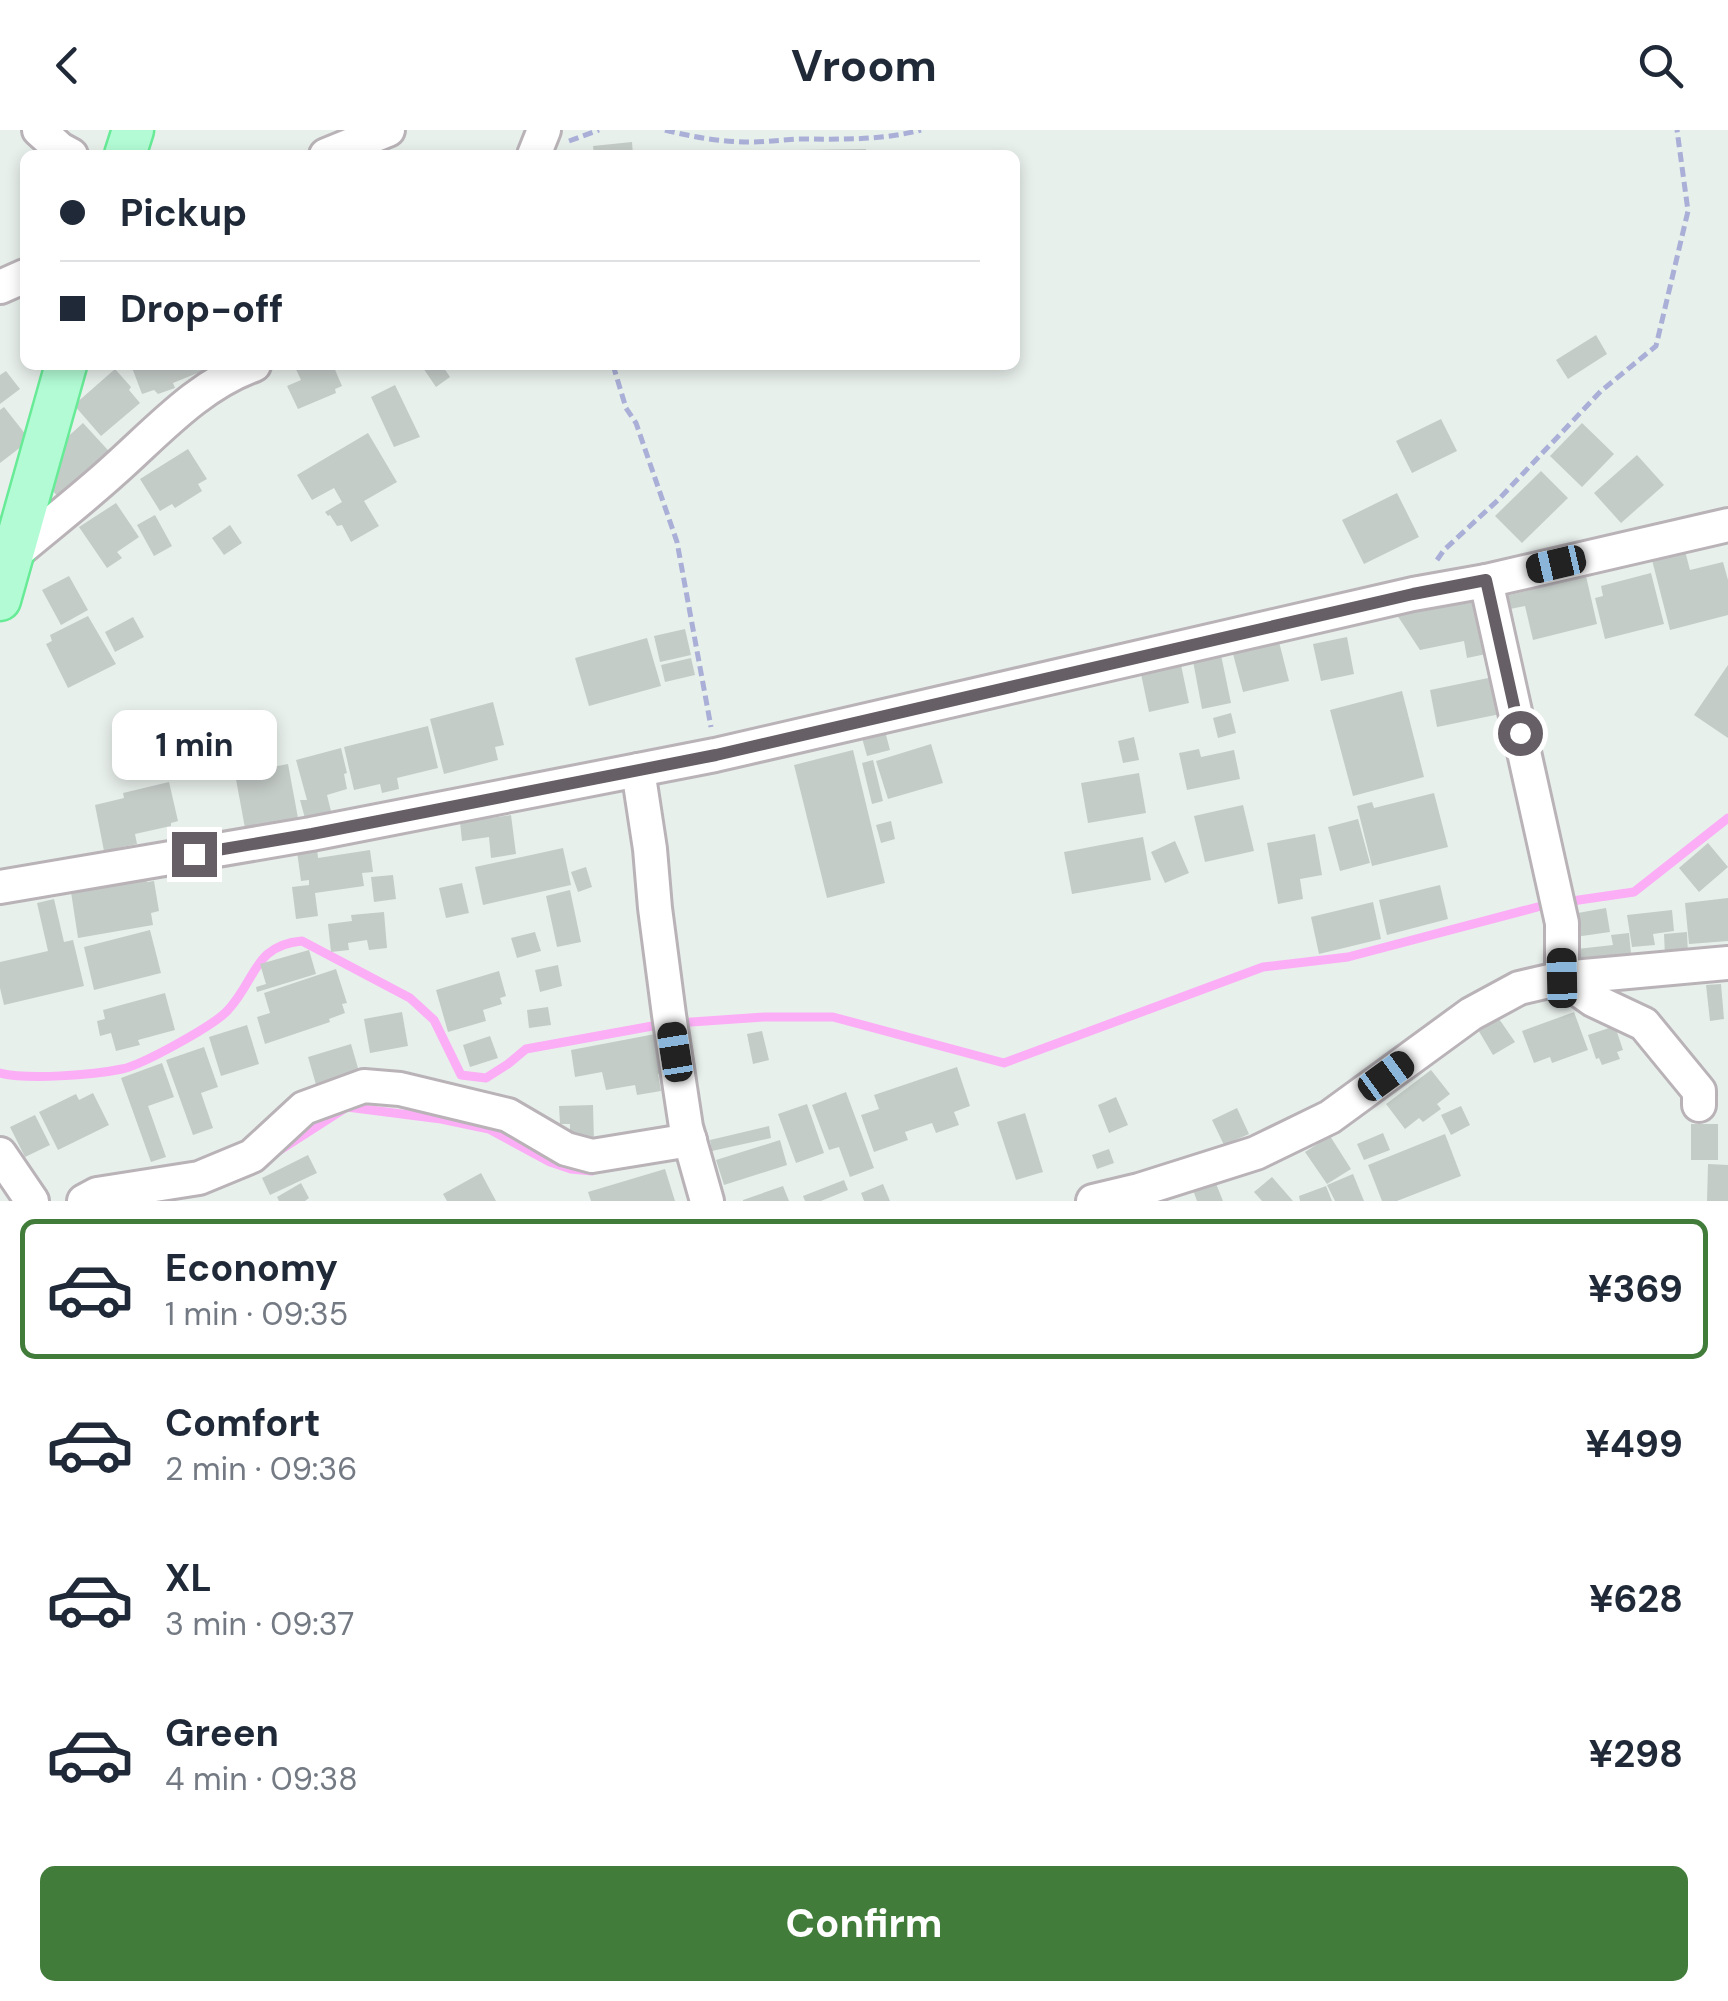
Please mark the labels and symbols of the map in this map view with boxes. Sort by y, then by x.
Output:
car [1523,543,1589,585]
callout: 1 min [111,709,276,779]
route start [1498,711,1543,756]
route end [172,832,217,877]
car [1546,948,1578,1008]
car [655,1020,695,1084]
car [1353,1046,1419,1106]

